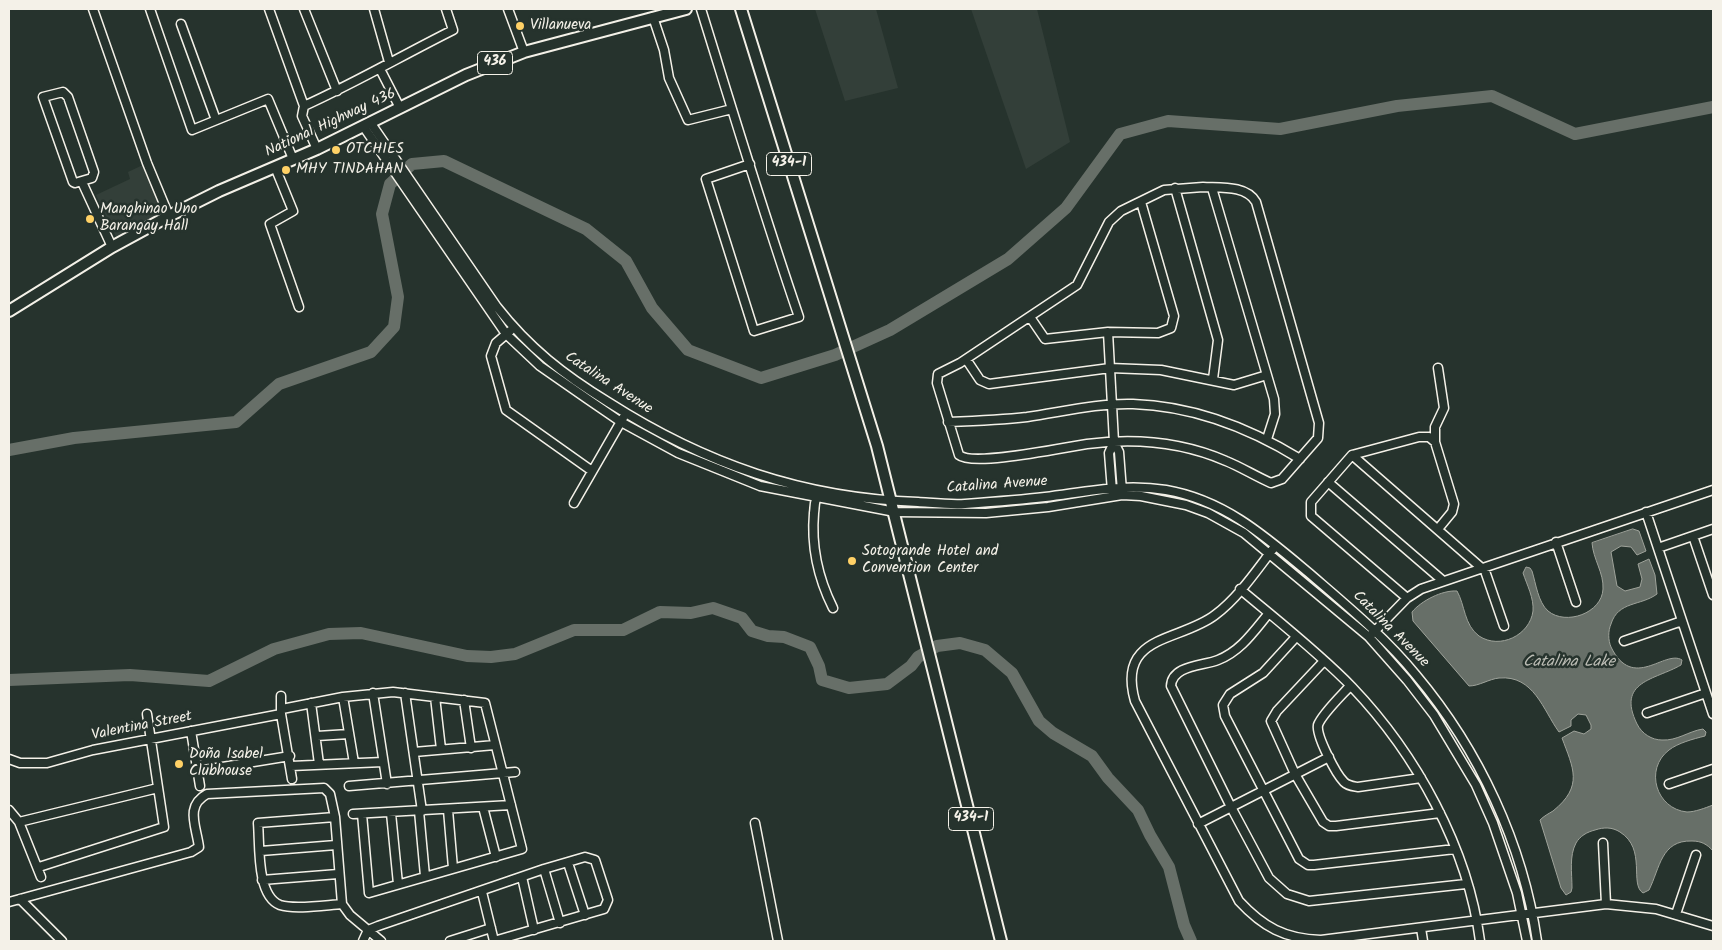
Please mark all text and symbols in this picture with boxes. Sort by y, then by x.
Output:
place label: Villanueva [530,17,591,35]
marker: Villanueva [514,20,526,32]
road number: 436 [478,52,512,74]
street label: National Highway 436 [263,86,399,162]
place label: OTCHIES [346,141,404,159]
marker: OTCHIES [330,144,342,156]
road number: 434-1 [766,152,812,175]
place label: MHY TINDAHAN [296,161,403,179]
marker: MHY TINDAHAN [280,164,292,176]
place label: Manghinao Uno Barangay Hall [100,201,197,236]
marker: Manghinao Uno Barangay Hall [84,213,96,225]
street label: Catalina Avenue [561,349,655,419]
street label: Catalina Avenue [946,473,1048,499]
place label: Sotogrande Hotel and Convention Center [862,543,998,578]
marker: Sotogrande Hotel and Convention Center [846,555,858,567]
street label: Catalina Avenue [1348,588,1432,672]
water label: Catalina Lake [1523,653,1615,673]
street label: Valentina Street [90,708,194,746]
place label: Doña Isabel Clubhouse [189,746,263,781]
marker: Doña Isabel Clubhouse [173,758,185,770]
road number: 434-1 [948,808,994,831]

